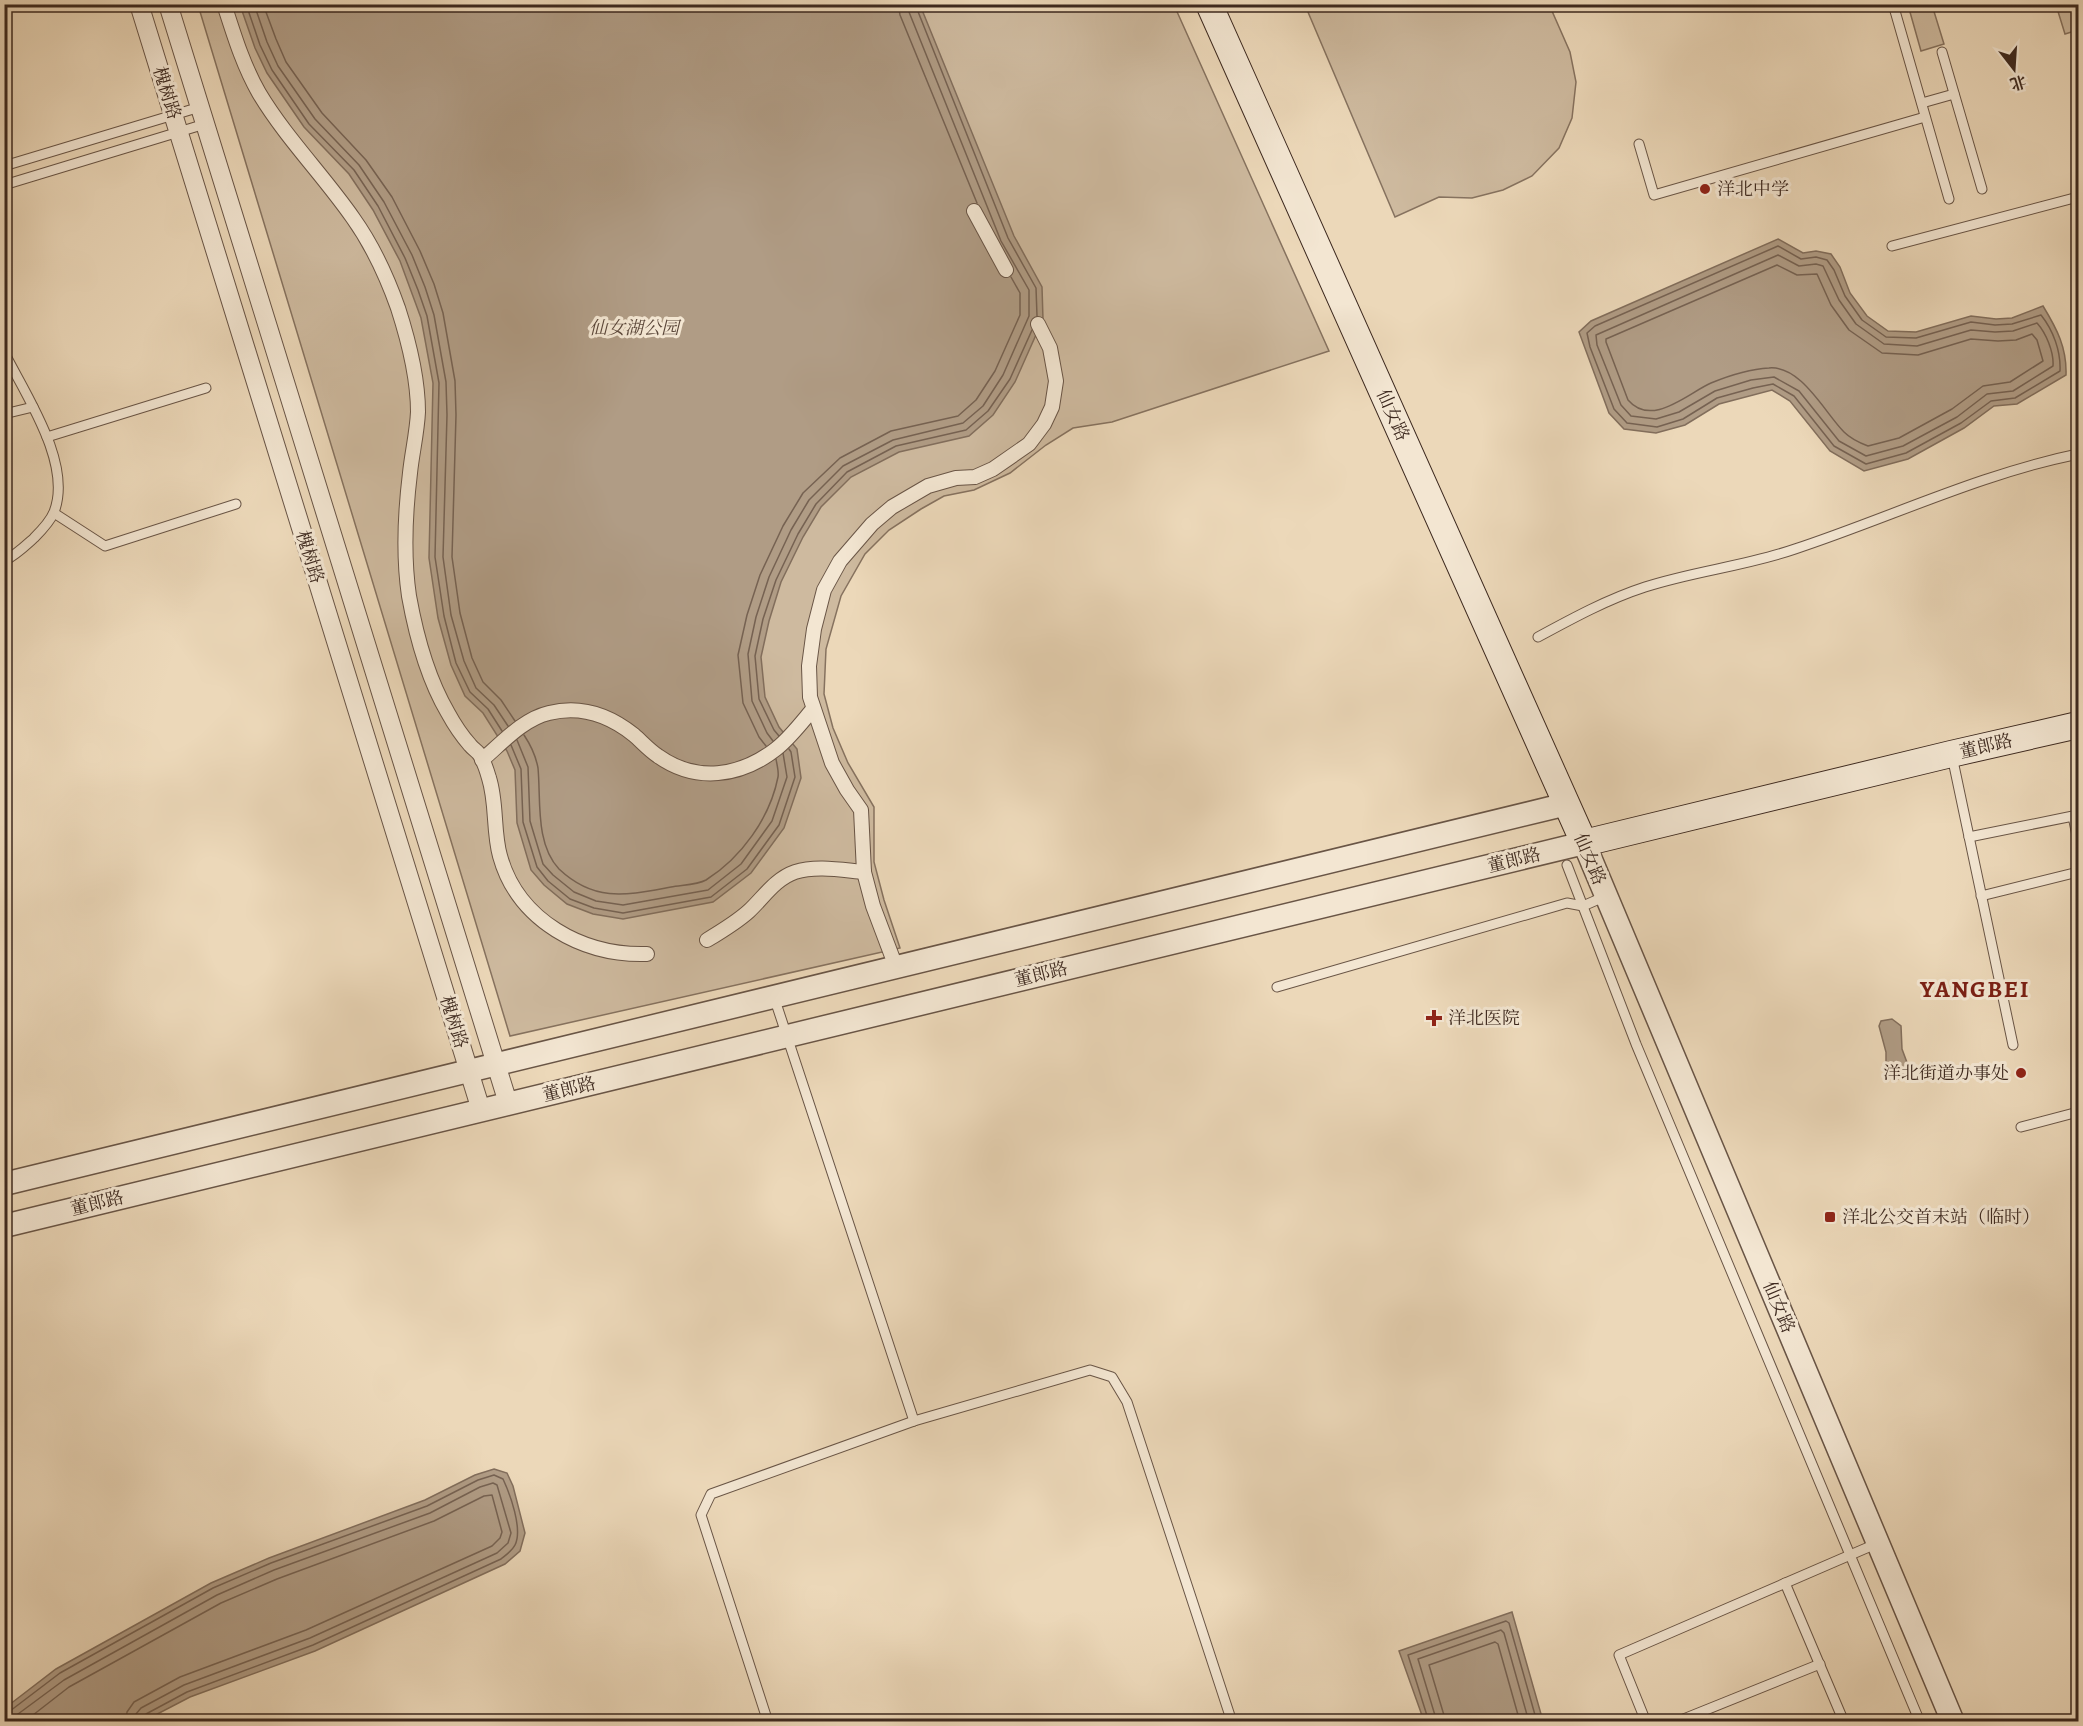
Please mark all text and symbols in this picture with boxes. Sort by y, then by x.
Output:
north arrow [1984,39,2044,99]
street label: 槐树路 [148,64,186,122]
text: 北 [2007,70,2029,95]
place label: 洋北中学 [1717,177,1789,201]
marker: 洋北中学 [1698,182,1712,196]
park label: 仙女湖公园 [589,316,682,340]
street label: 仙女路 [1371,385,1415,445]
street label: 槐树路 [291,528,329,586]
street label: 董郎路 [1957,728,2015,764]
street label: 仙女路 [1568,829,1612,889]
street label: 董郎路 [1485,842,1543,878]
street label: 董郎路 [1012,956,1070,992]
district label: YANGBEI [1919,973,2030,1005]
street label: 槐树路 [435,993,473,1051]
place label: 洋北医院 [1448,1006,1520,1030]
marker: 洋北医院 [1425,1009,1443,1027]
place label: 洋北街道办事处 [1883,1061,2009,1085]
marker: 洋北街道办事处 [2014,1066,2028,1080]
street label: 董郎路 [540,1071,598,1107]
street label: 董郎路 [68,1185,126,1221]
place label: 洋北公交首末站（临时） [1842,1205,2040,1229]
marker: 洋北公交首末站（临时） [1823,1210,1837,1224]
street label: 仙女路 [1757,1277,1801,1337]

